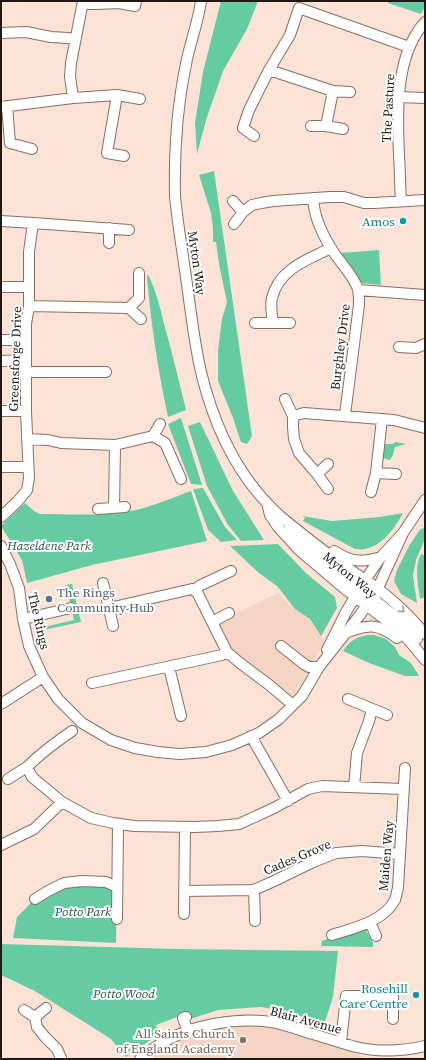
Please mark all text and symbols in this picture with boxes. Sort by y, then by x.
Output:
street label: The Pasture [378,73,398,143]
place label: Amos [362,213,395,230]
marker: Amos [398,216,408,226]
street label: Myton Way [184,230,210,297]
street label: Burghley Drive [326,303,354,391]
street label: Greensforge Drive [5,306,25,412]
park label: Hazeldene Park [6,537,92,554]
street label: Myton Way [319,548,381,602]
place label: The Rings Community Hub [57,584,154,616]
street label: The Rings [24,591,54,651]
marker: The Rings Community Hub [44,594,54,604]
one-way arrow [397,606,405,613]
street label: Maiden Way [374,819,398,892]
street label: Cades Grove [261,835,334,879]
park label: Potto Park [54,903,112,920]
place label: Rosehill Care Centre [339,980,408,1012]
park label: Potto Wood [92,985,155,1002]
marker: Rosehill Care Centre [411,990,421,1000]
street label: Blair Avenue [268,1002,344,1038]
place label: All Saints Church of England Academy [116,1025,235,1057]
marker: All Saints Church of England Academy [238,1035,248,1045]

